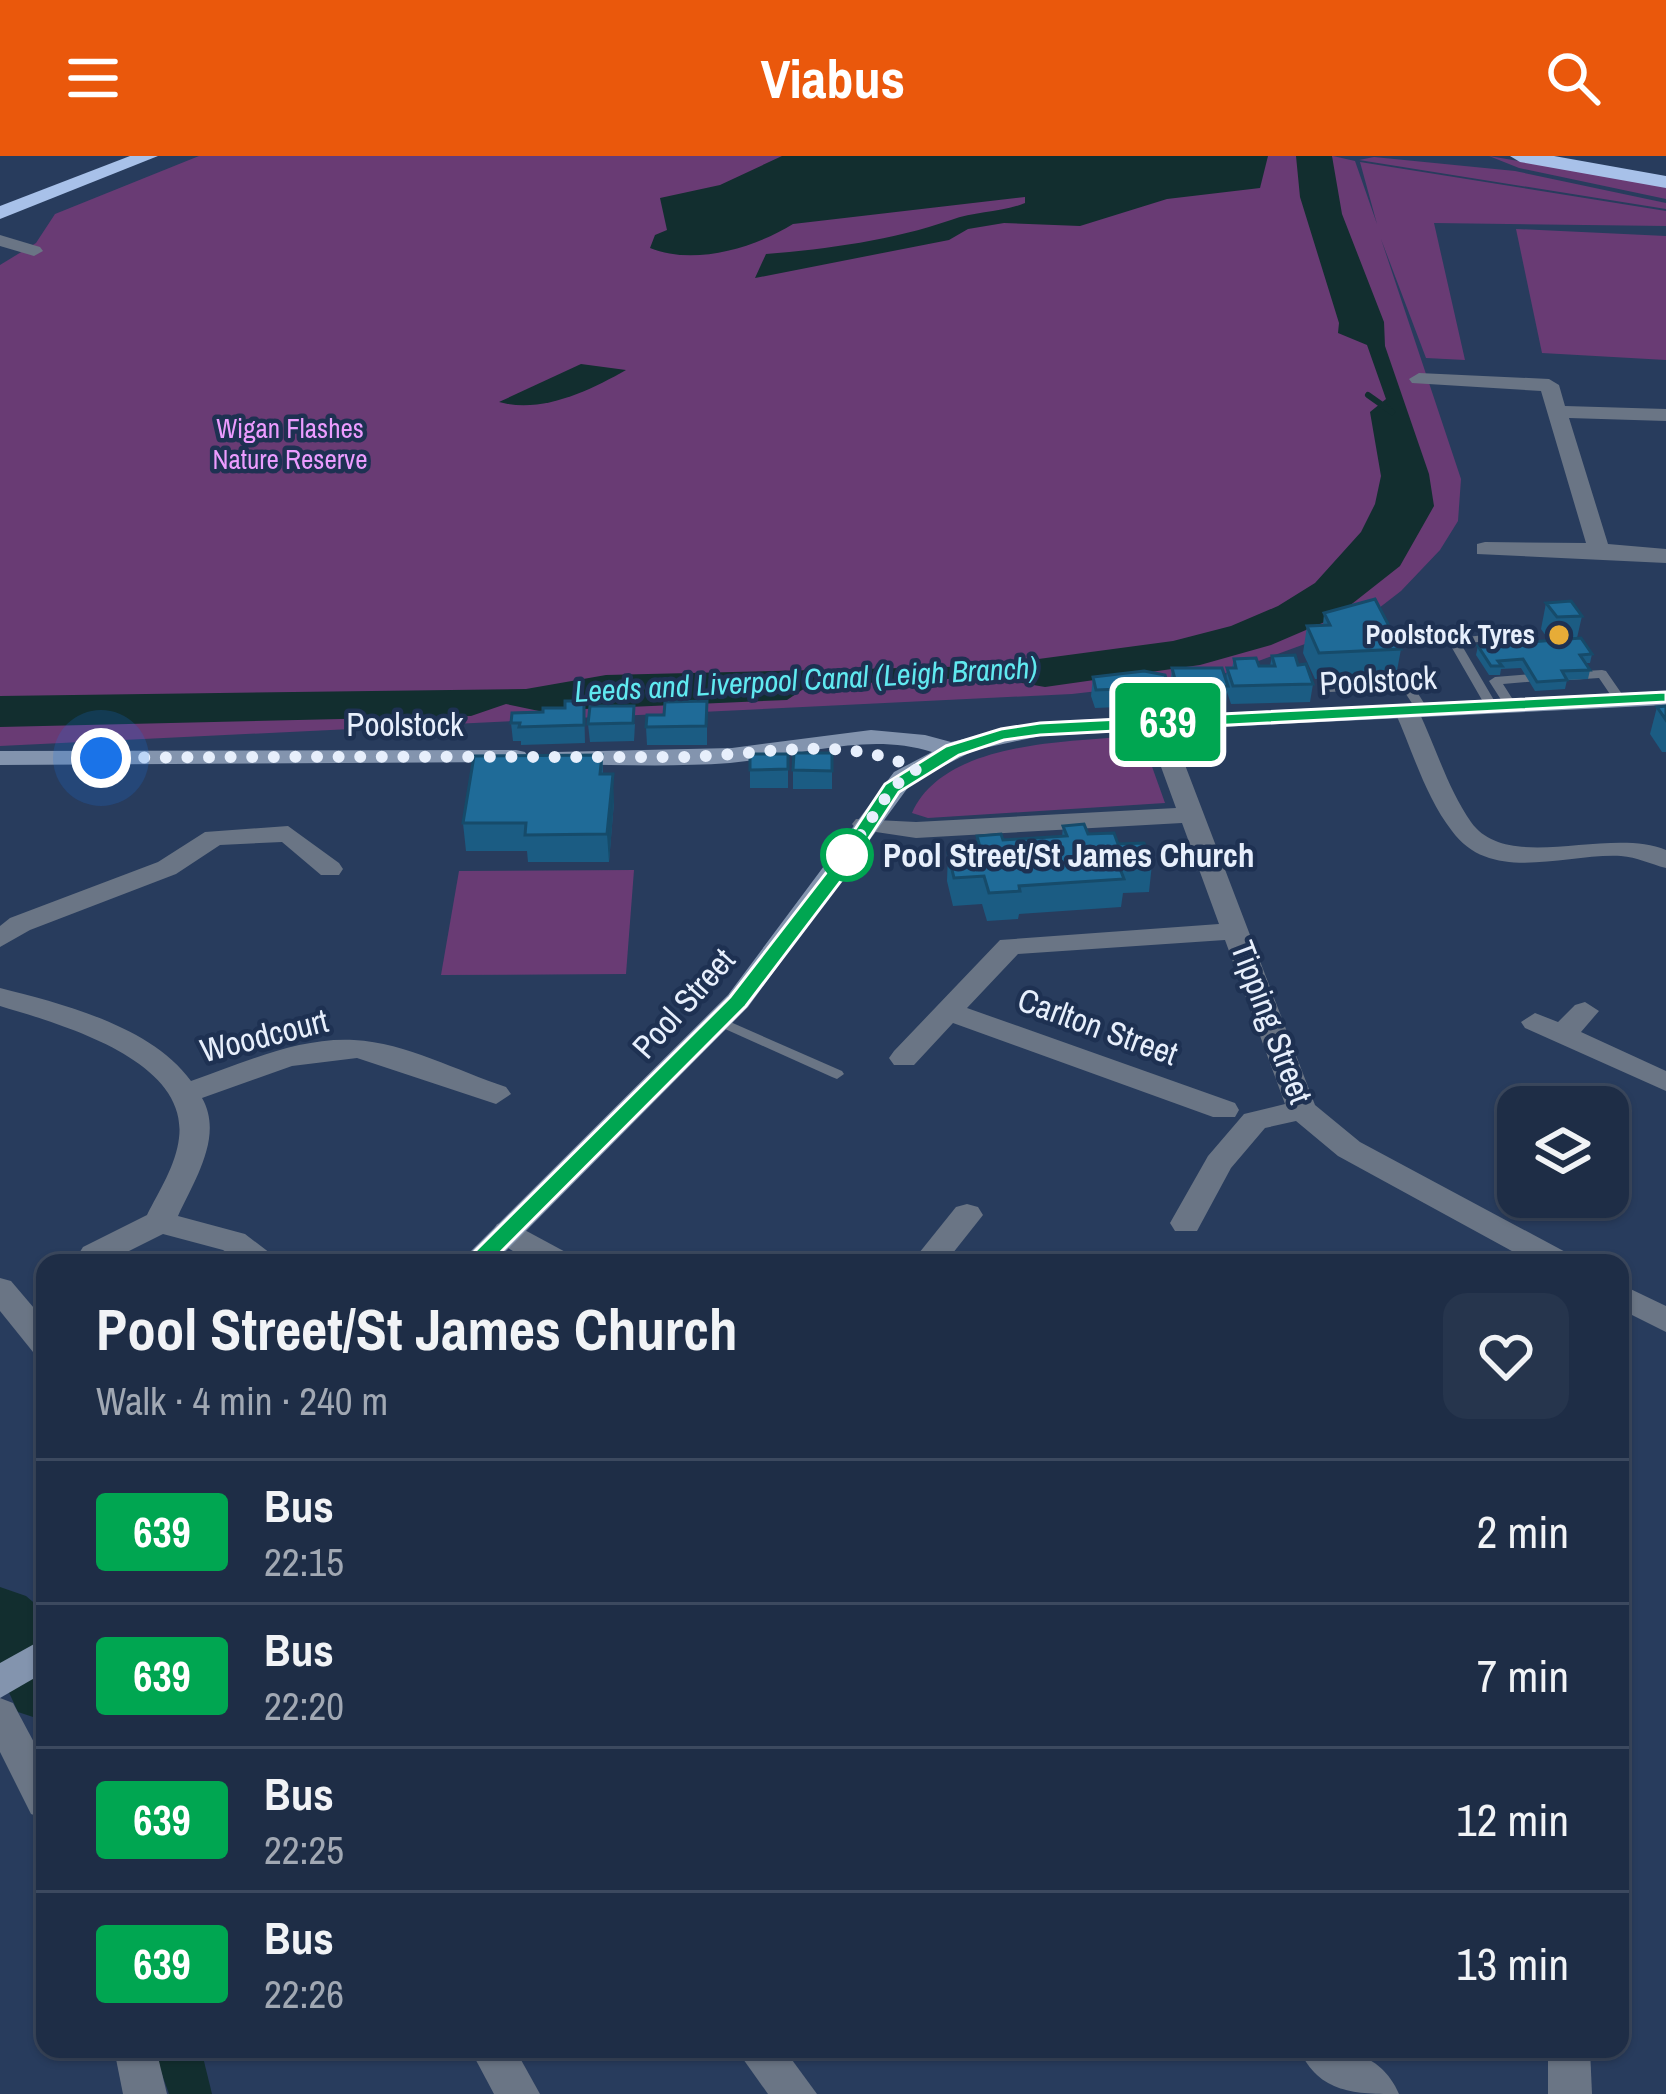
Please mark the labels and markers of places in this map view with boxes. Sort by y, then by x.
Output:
place label: Poolstock Tyres [1366,616,1535,652]
marker: Poolstock Tyres [1546,622,1572,648]
marker: Pool Street/St James Church [822,830,872,880]
place label: Pool Street/St James Church [883,833,1254,877]

